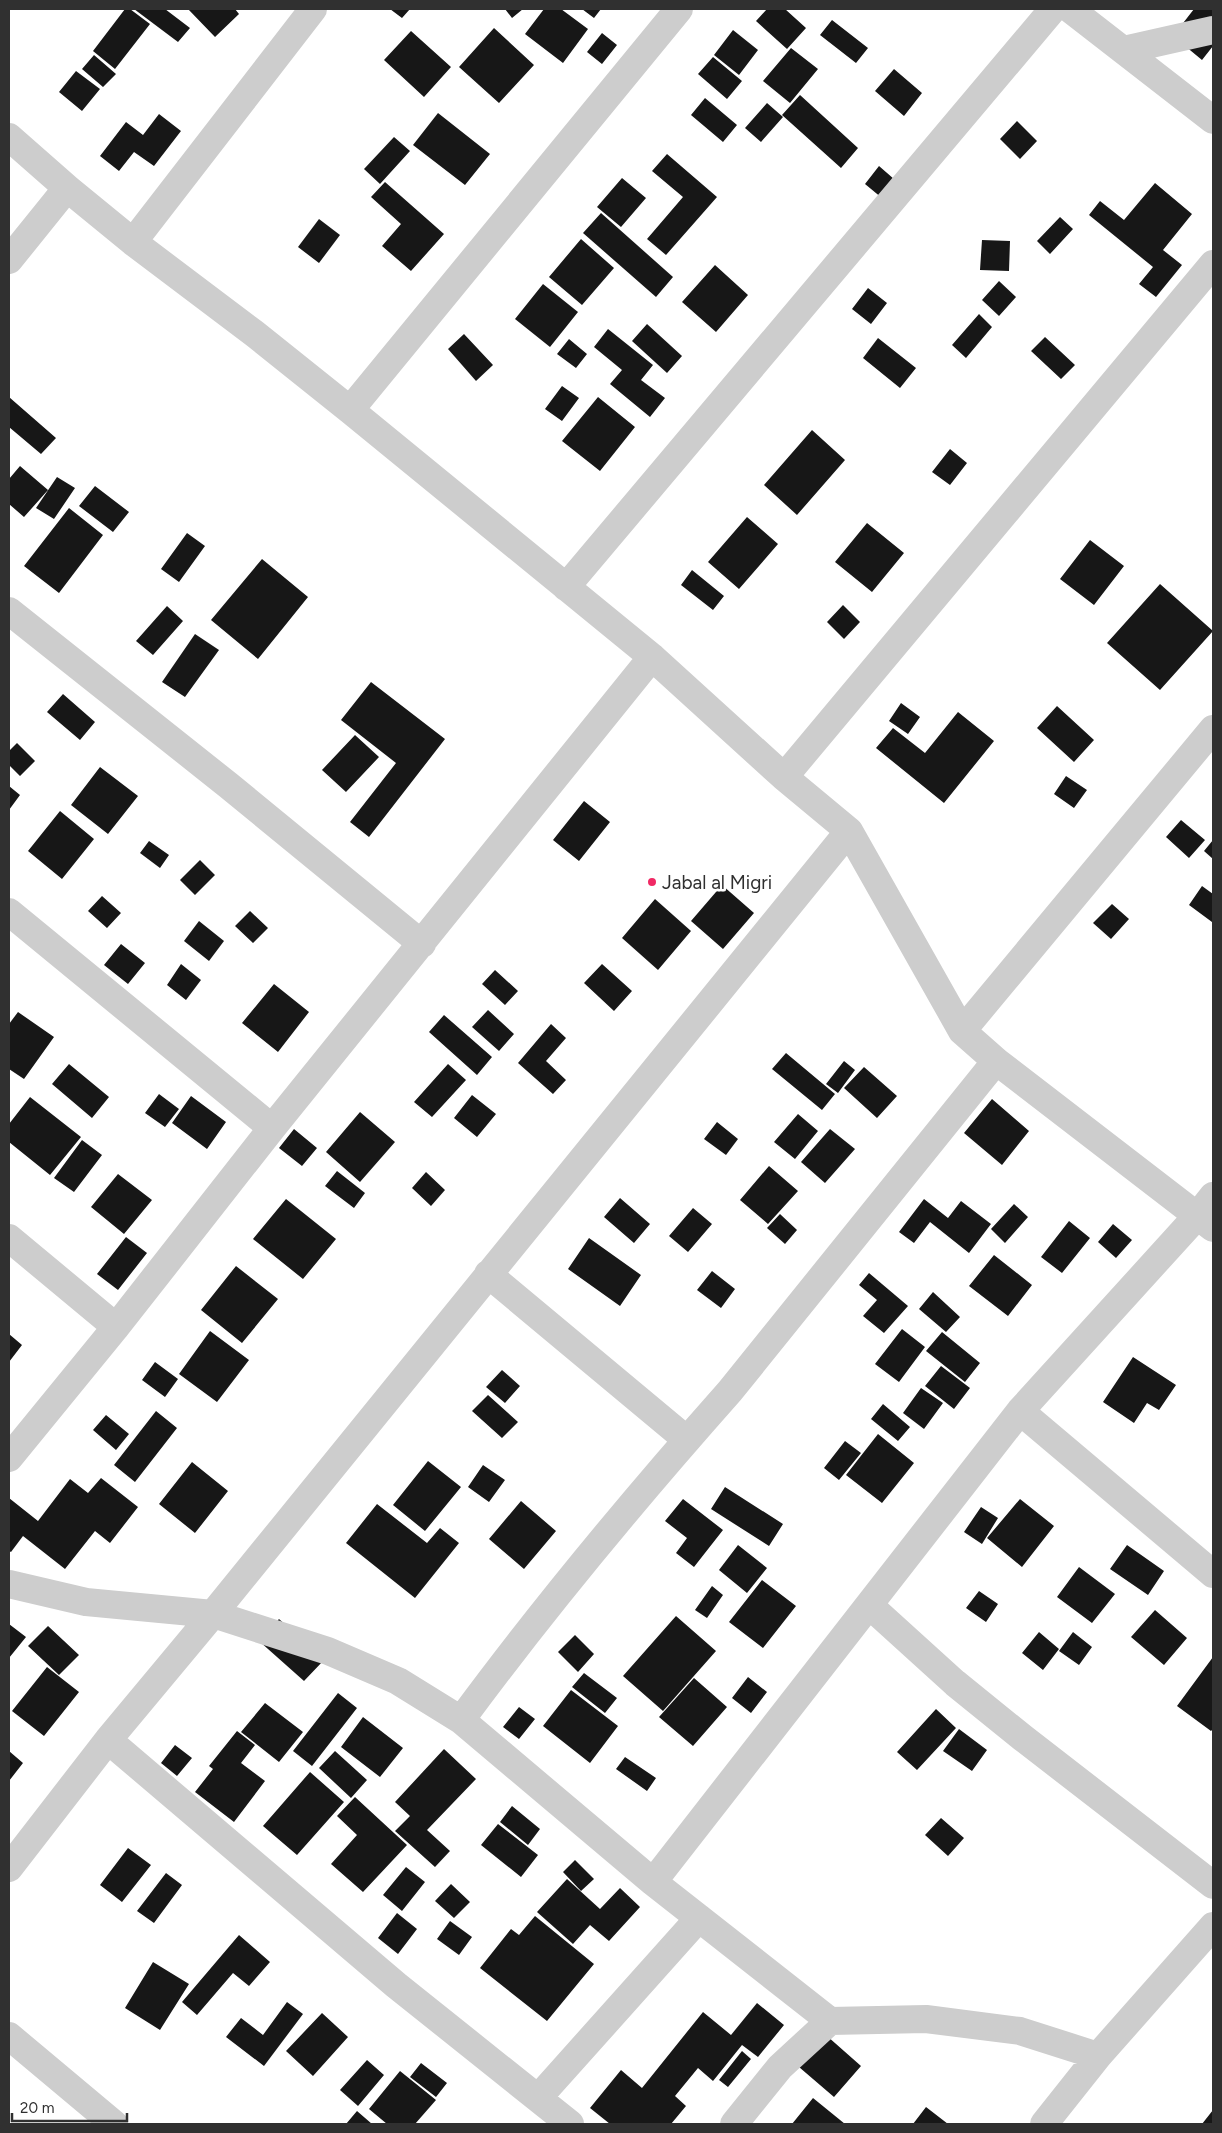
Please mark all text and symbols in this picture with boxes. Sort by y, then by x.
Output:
place label: Jabal al Migri [662,871,772,894]
marker: Jabal al Migri [646,876,658,888]
scale bar [12,2090,128,2122]
text: 20 m [20,2099,54,2117]

